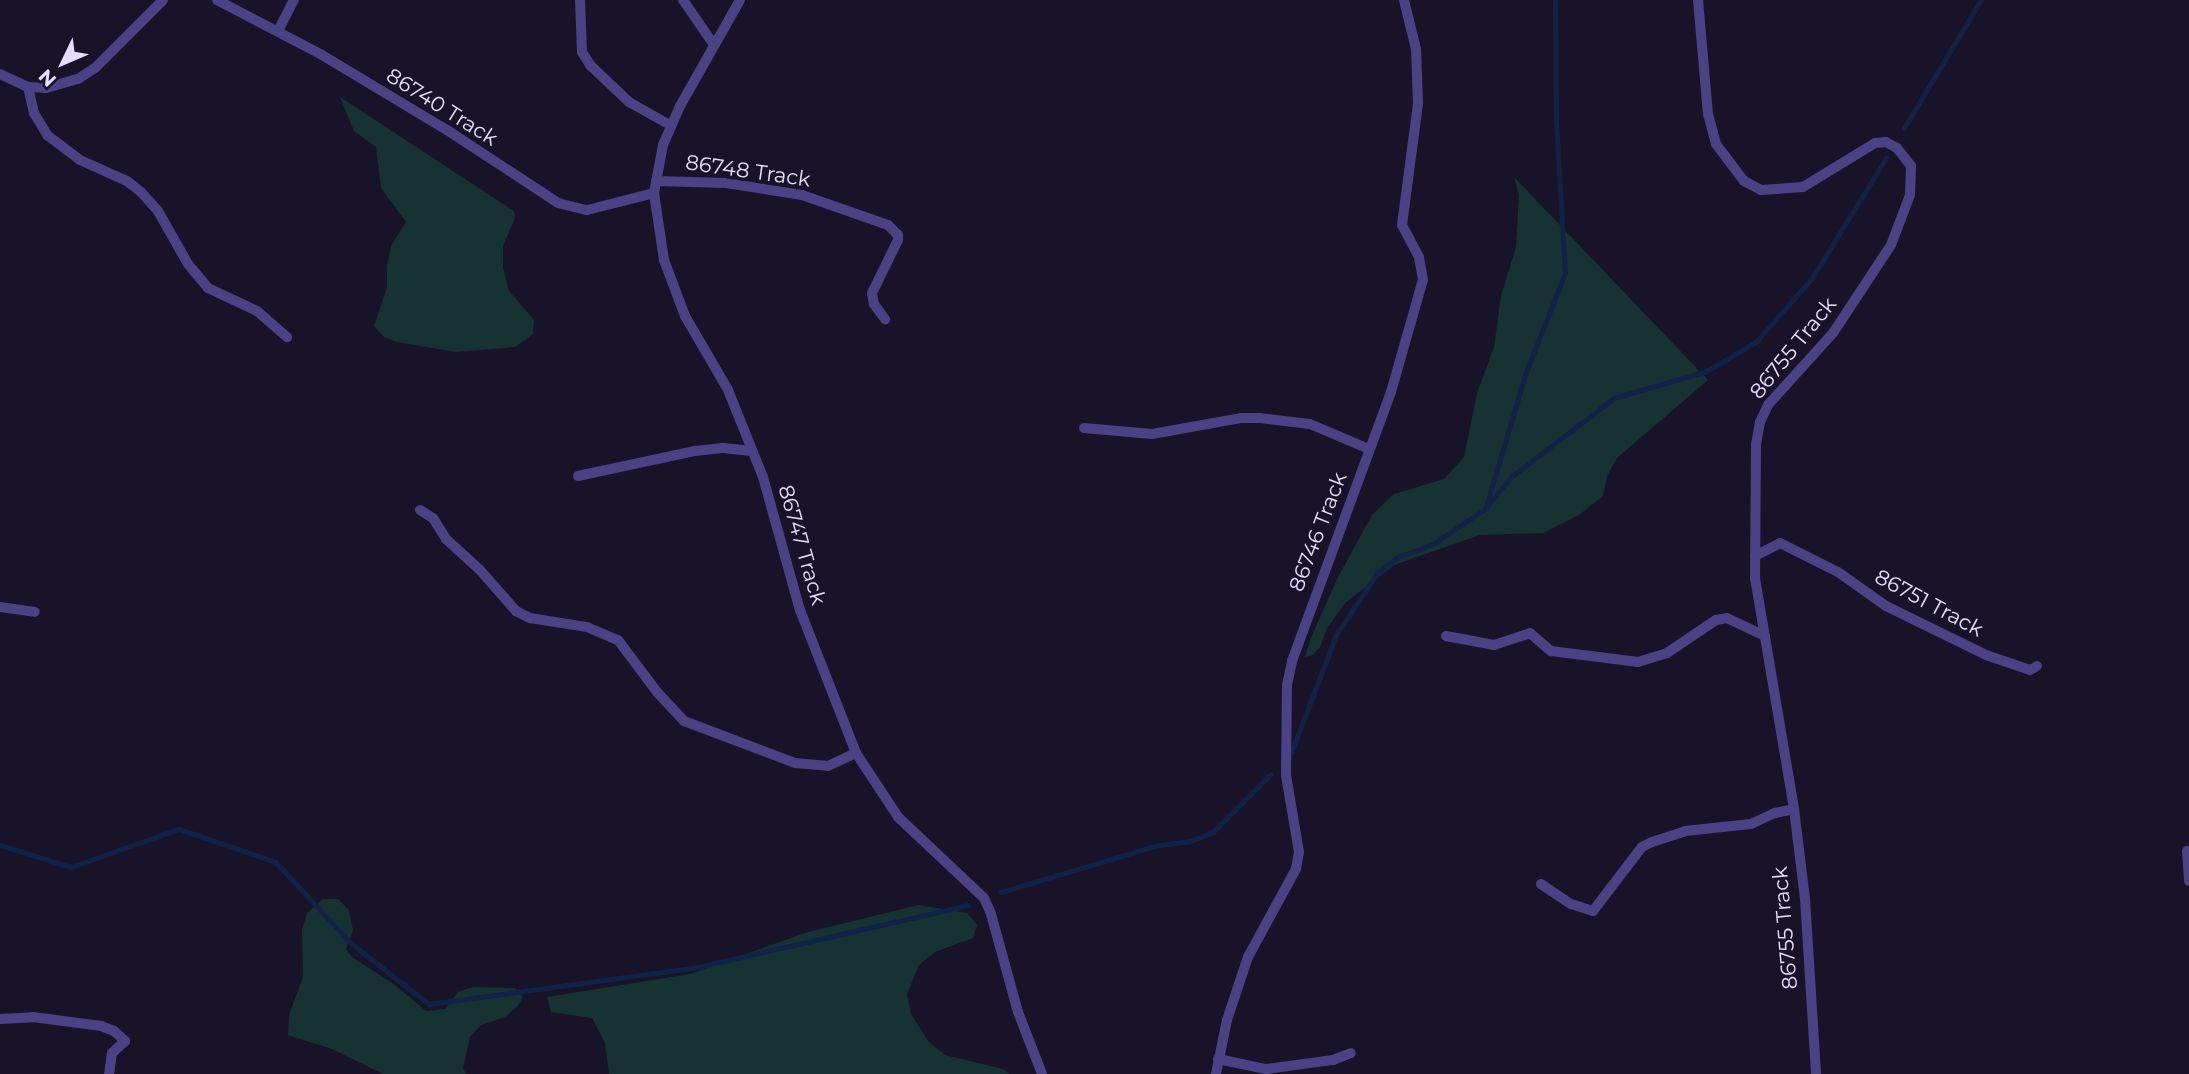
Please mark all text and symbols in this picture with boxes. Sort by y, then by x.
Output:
north arrow [28,28,98,98]
street label: 86740 Track [382,63,502,151]
text: N [34,64,61,91]
street label: 86748 Track [684,150,812,192]
street label: 86755 Track [1744,292,1842,404]
street label: 86746 Track [1284,469,1352,595]
street label: 86747 Track [773,482,831,608]
street label: 86751 Track [1871,564,1987,642]
street label: 86755 Track [1767,866,1803,990]

